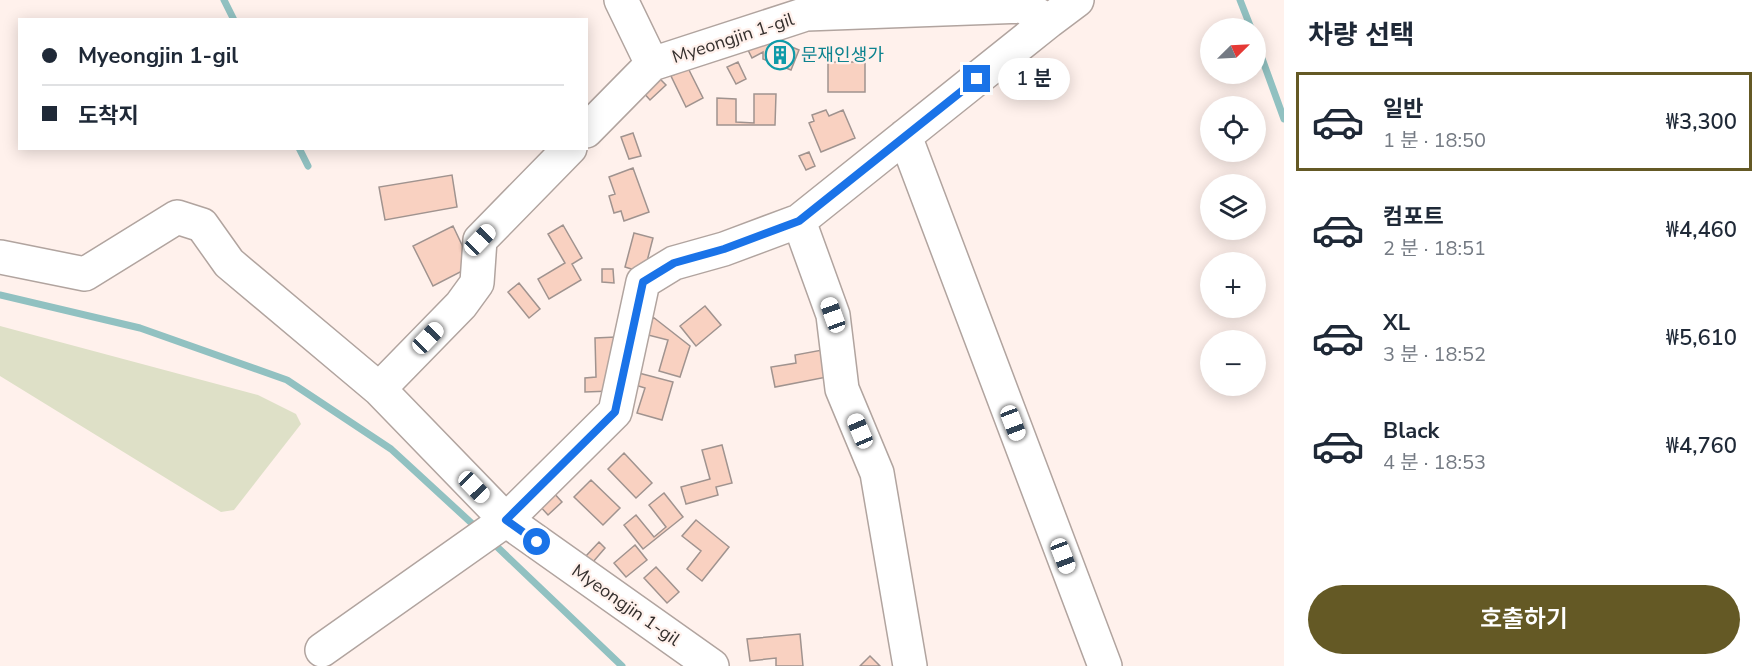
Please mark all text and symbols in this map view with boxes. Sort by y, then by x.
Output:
street label: Myeongjin 1-gil [669,7,798,69]
text: 차량 선택 [1308,17,1415,54]
north arrow [1200,18,1266,84]
map controls [1200,18,1266,396]
building icon: 문재인생가 [764,39,796,71]
text: Myeongjin 1-gil [78,41,238,71]
place label: 문재인생가 [801,43,884,67]
callout: 1 분 [998,58,1070,100]
route end [963,65,990,92]
text: 1 분 [1016,65,1052,92]
text: 일반 [1383,94,1423,124]
icon: car [1311,95,1365,149]
button: locate [1200,96,1266,162]
text: 도착지 [78,101,139,131]
text: ₩3,300 [1666,107,1737,137]
text: 1 분 · 18:50 [1383,127,1486,154]
button: layers [1200,174,1266,240]
text: 컴포트 [1383,202,1444,232]
icon: car [1311,203,1365,257]
text: ₩4,460 [1666,215,1737,245]
car [461,221,499,259]
text: 2 분 · 18:51 [1383,235,1486,262]
button: + [1200,252,1266,318]
car [818,295,848,335]
text: XL [1383,308,1410,338]
icon: car [1311,311,1365,365]
car [409,319,447,357]
text: ₩5,610 [1666,323,1737,353]
button: − [1200,330,1266,396]
text: 3 분 · 18:52 [1383,341,1486,368]
car [998,403,1028,443]
car [845,411,875,451]
text: Black [1383,416,1439,446]
icon: car [1311,419,1365,473]
text: ₩4,760 [1666,431,1737,461]
text: 4 분 · 18:53 [1383,449,1486,476]
car [455,468,493,506]
route start [523,528,550,555]
car [1048,536,1078,576]
street label: Myeongjin 1-gil [567,559,685,652]
button: 호출하기 [1308,585,1740,654]

